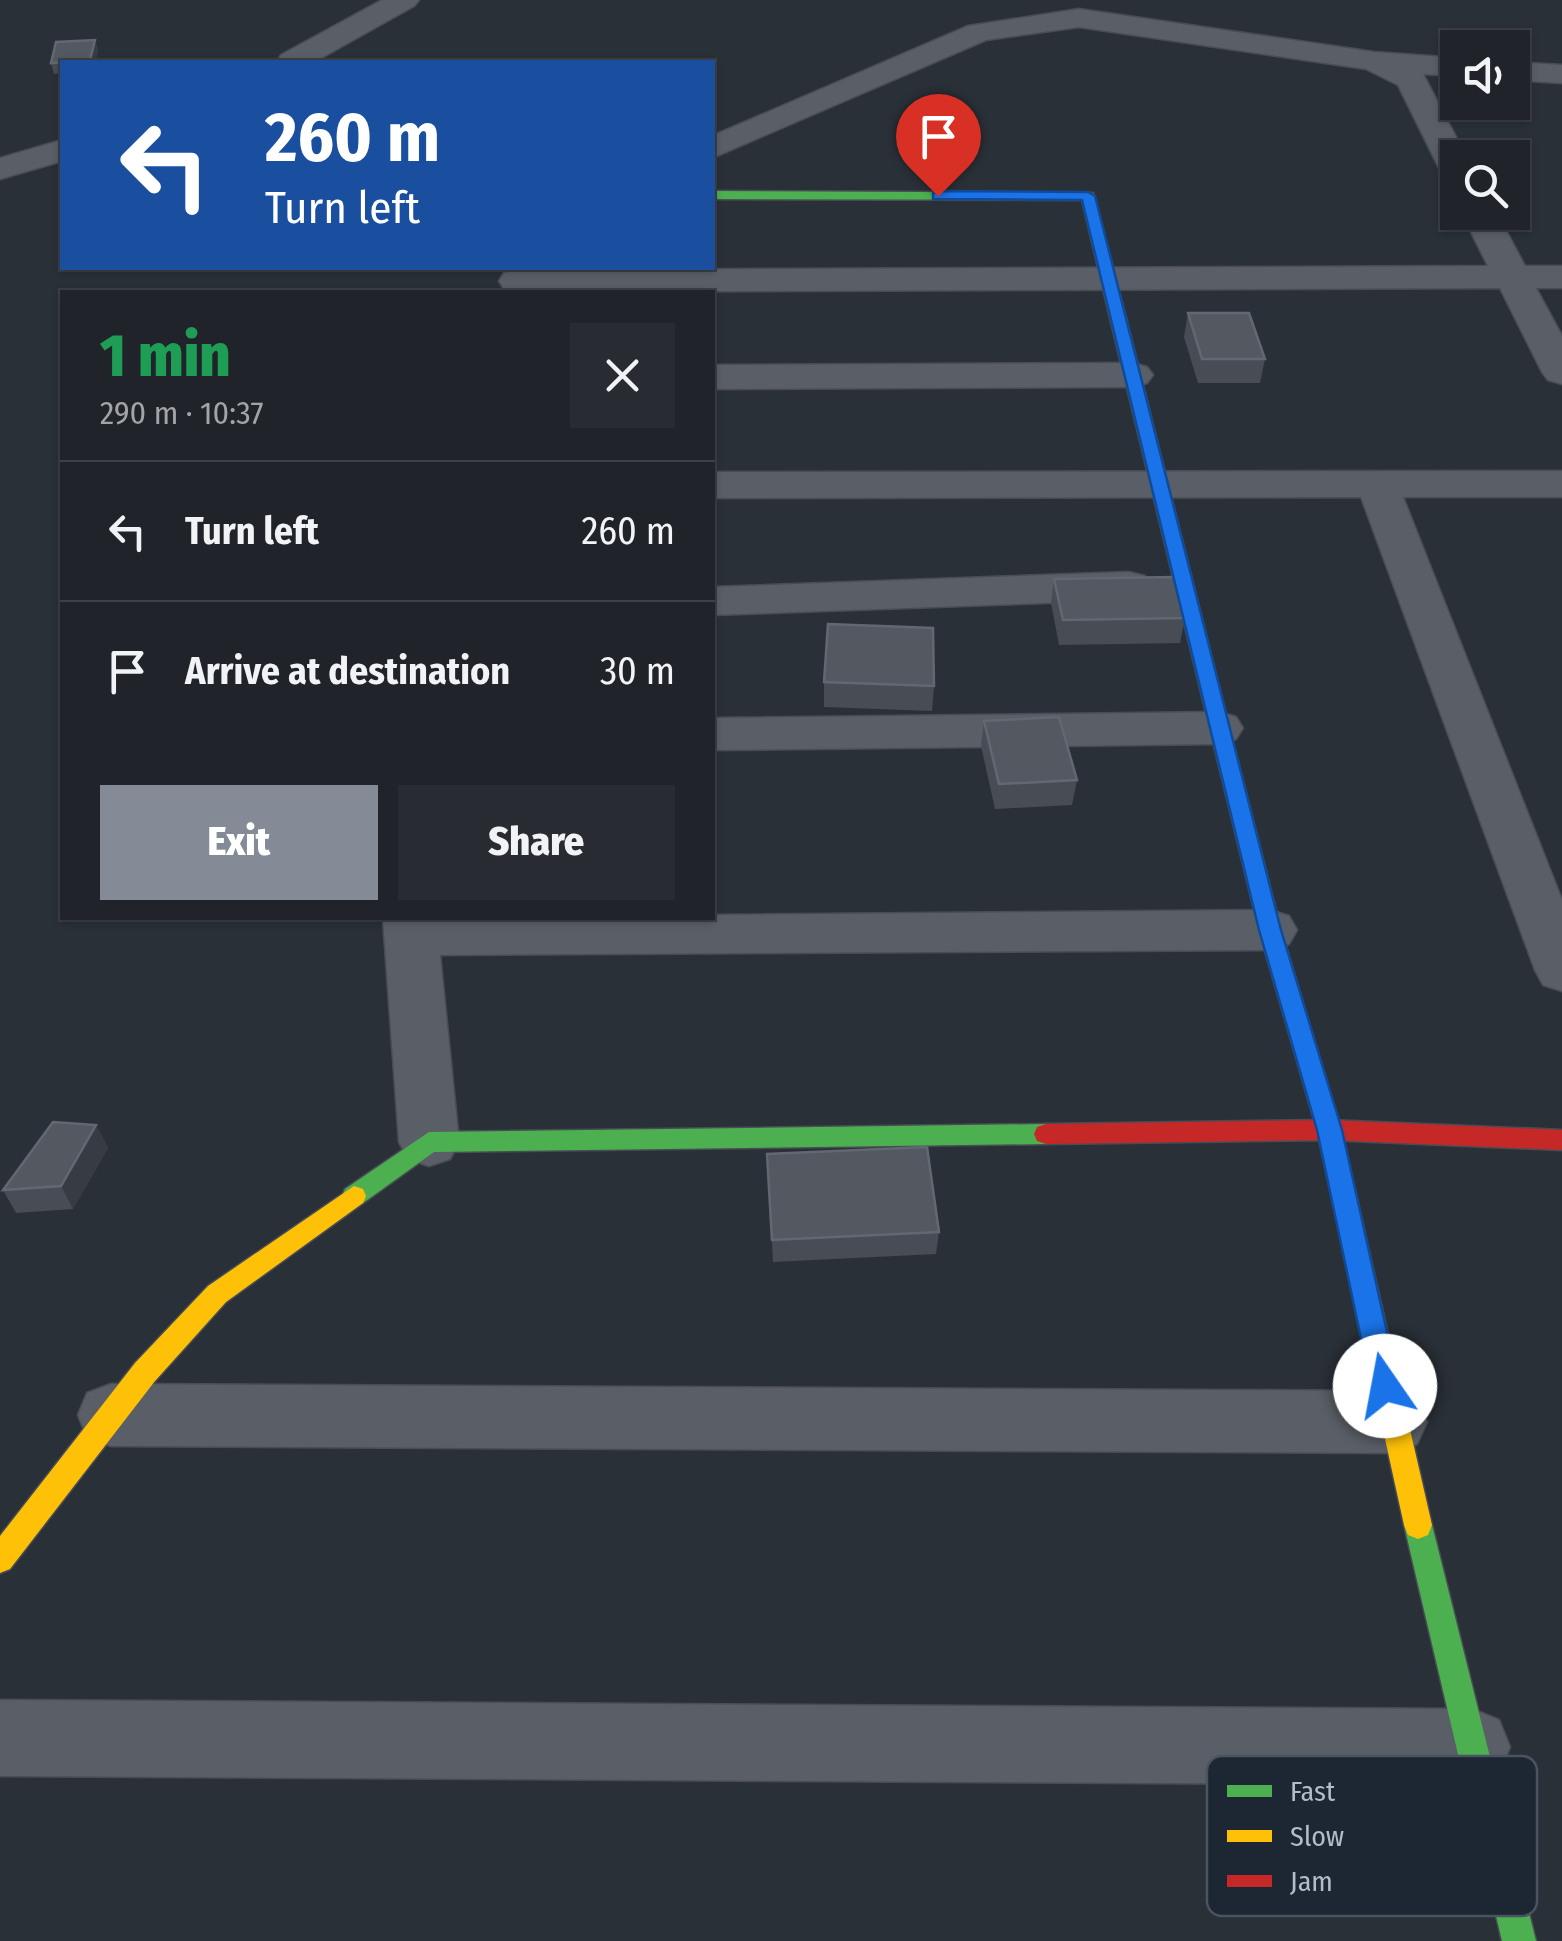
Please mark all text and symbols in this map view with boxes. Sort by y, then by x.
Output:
map controls [1440,30,1530,230]
button: sound [1440,30,1530,120]
pin [896,94,981,197]
text: 260 m [265,96,440,180]
icon: left [100,100,230,230]
icon: arrive [911,109,966,164]
button: search [1440,140,1530,230]
text: Turn left [265,181,420,235]
text: 1 min [100,320,231,392]
button: close [570,323,675,428]
text: 290 m · 10:37 [100,394,264,432]
icon: left [100,504,155,559]
text: Turn left [185,508,319,554]
text: 260 m [581,508,675,554]
icon: arrive [100,644,155,699]
text: Arrive at destination [185,648,510,694]
text: 30 m [600,648,675,694]
button: Exit [100,785,378,900]
button: Share [398,785,675,900]
position arrow [1333,1334,1437,1438]
legend [1207,1756,1537,1916]
text: Fast [1290,1775,1336,1808]
text: Slow [1290,1820,1344,1853]
text: Jam [1290,1865,1333,1898]

